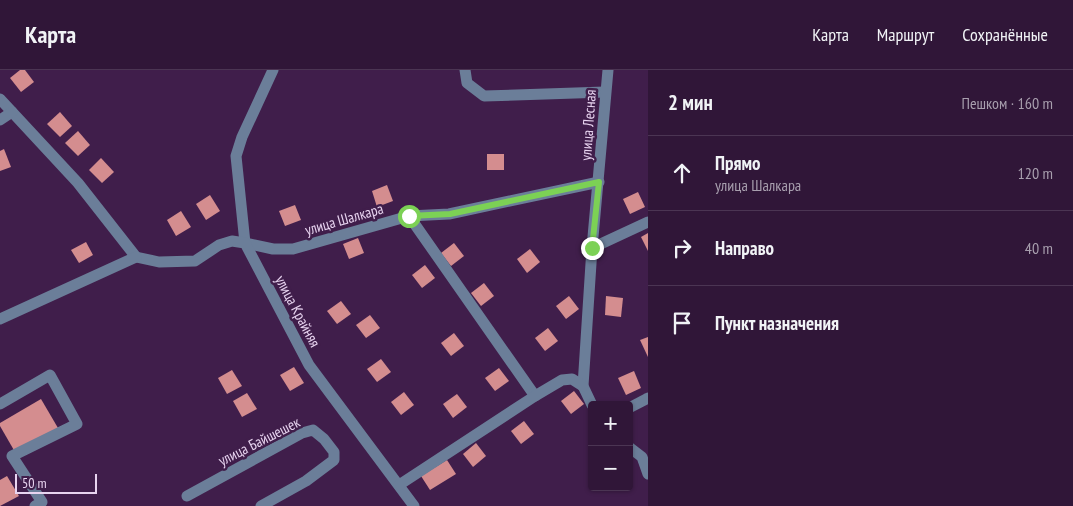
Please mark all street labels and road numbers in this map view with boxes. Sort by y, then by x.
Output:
street label: улица Лесная [576,89,600,161]
street label: улица Шалкара [303,199,385,239]
street label: улица Крайняя [271,272,325,350]
street label: улица Байшешек [215,412,303,470]

